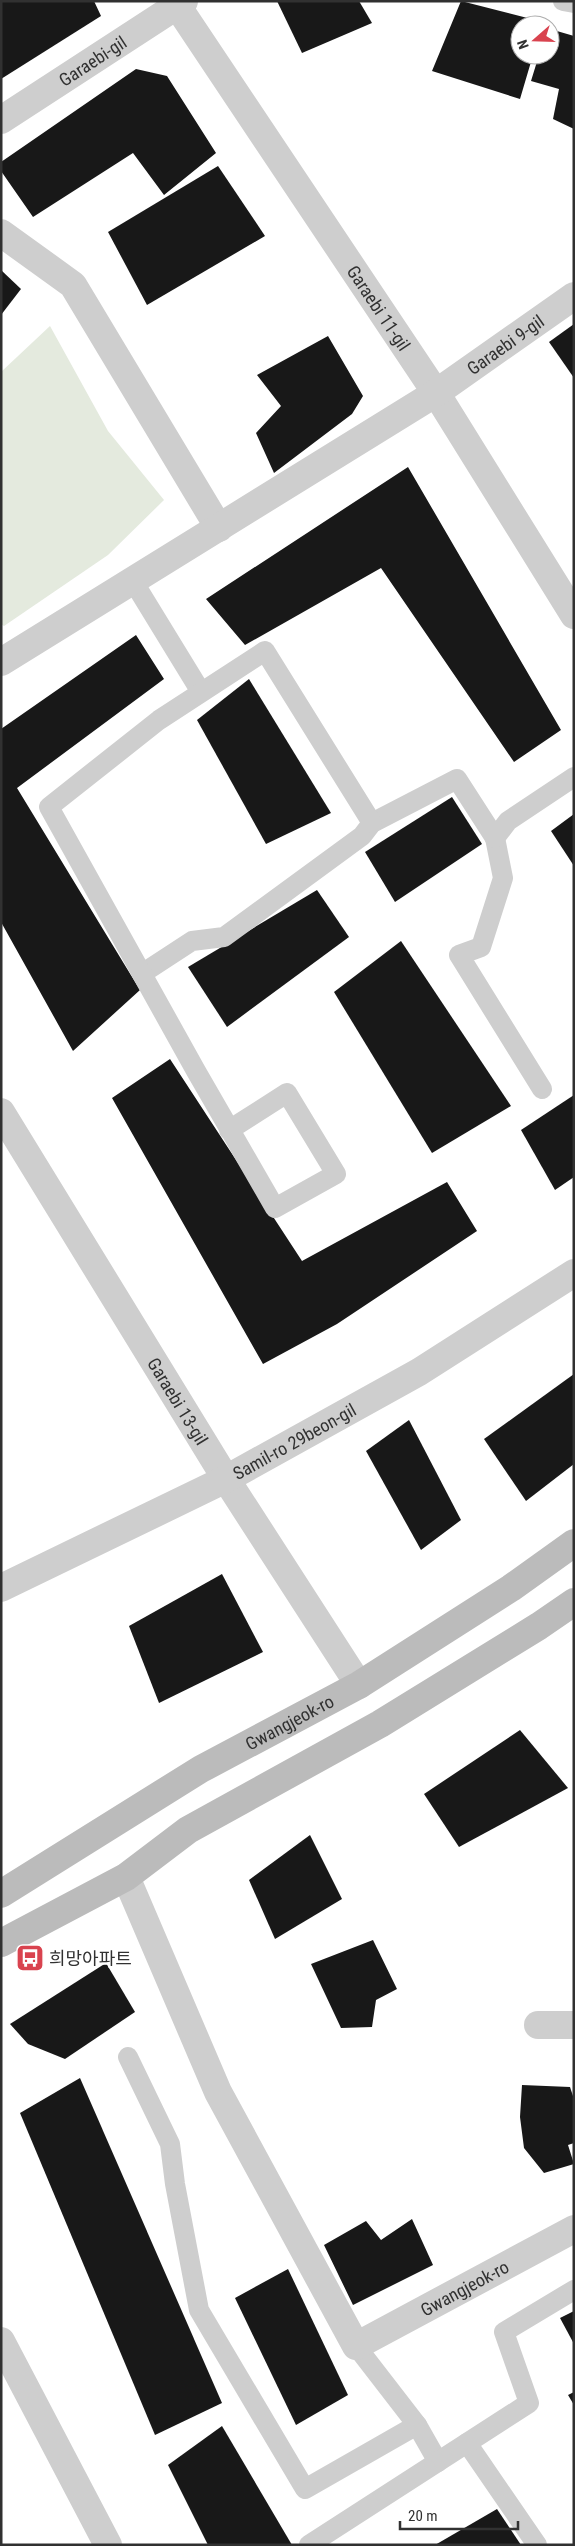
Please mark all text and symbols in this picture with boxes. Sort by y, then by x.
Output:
north arrow [510,15,560,65]
street label: Garaebi-gil [55,31,130,90]
text: N [514,38,532,51]
street label: Garaebi 11-gil [343,261,415,354]
street label: Garaebi 9-gil [463,310,548,379]
street label: Garaebi 13-gil [144,1354,213,1448]
street label: Samil-ro 29beon-gil [229,1399,359,1484]
street label: Gwangjeok-ro [242,1690,337,1754]
bus stop icon: 희망아파트 [15,1943,45,1973]
place label: 희망아파트 [49,1948,132,1969]
street label: Gwangjeok-ro [417,2256,512,2320]
scale bar [400,2498,518,2530]
text: 20 m [408,2507,438,2525]

